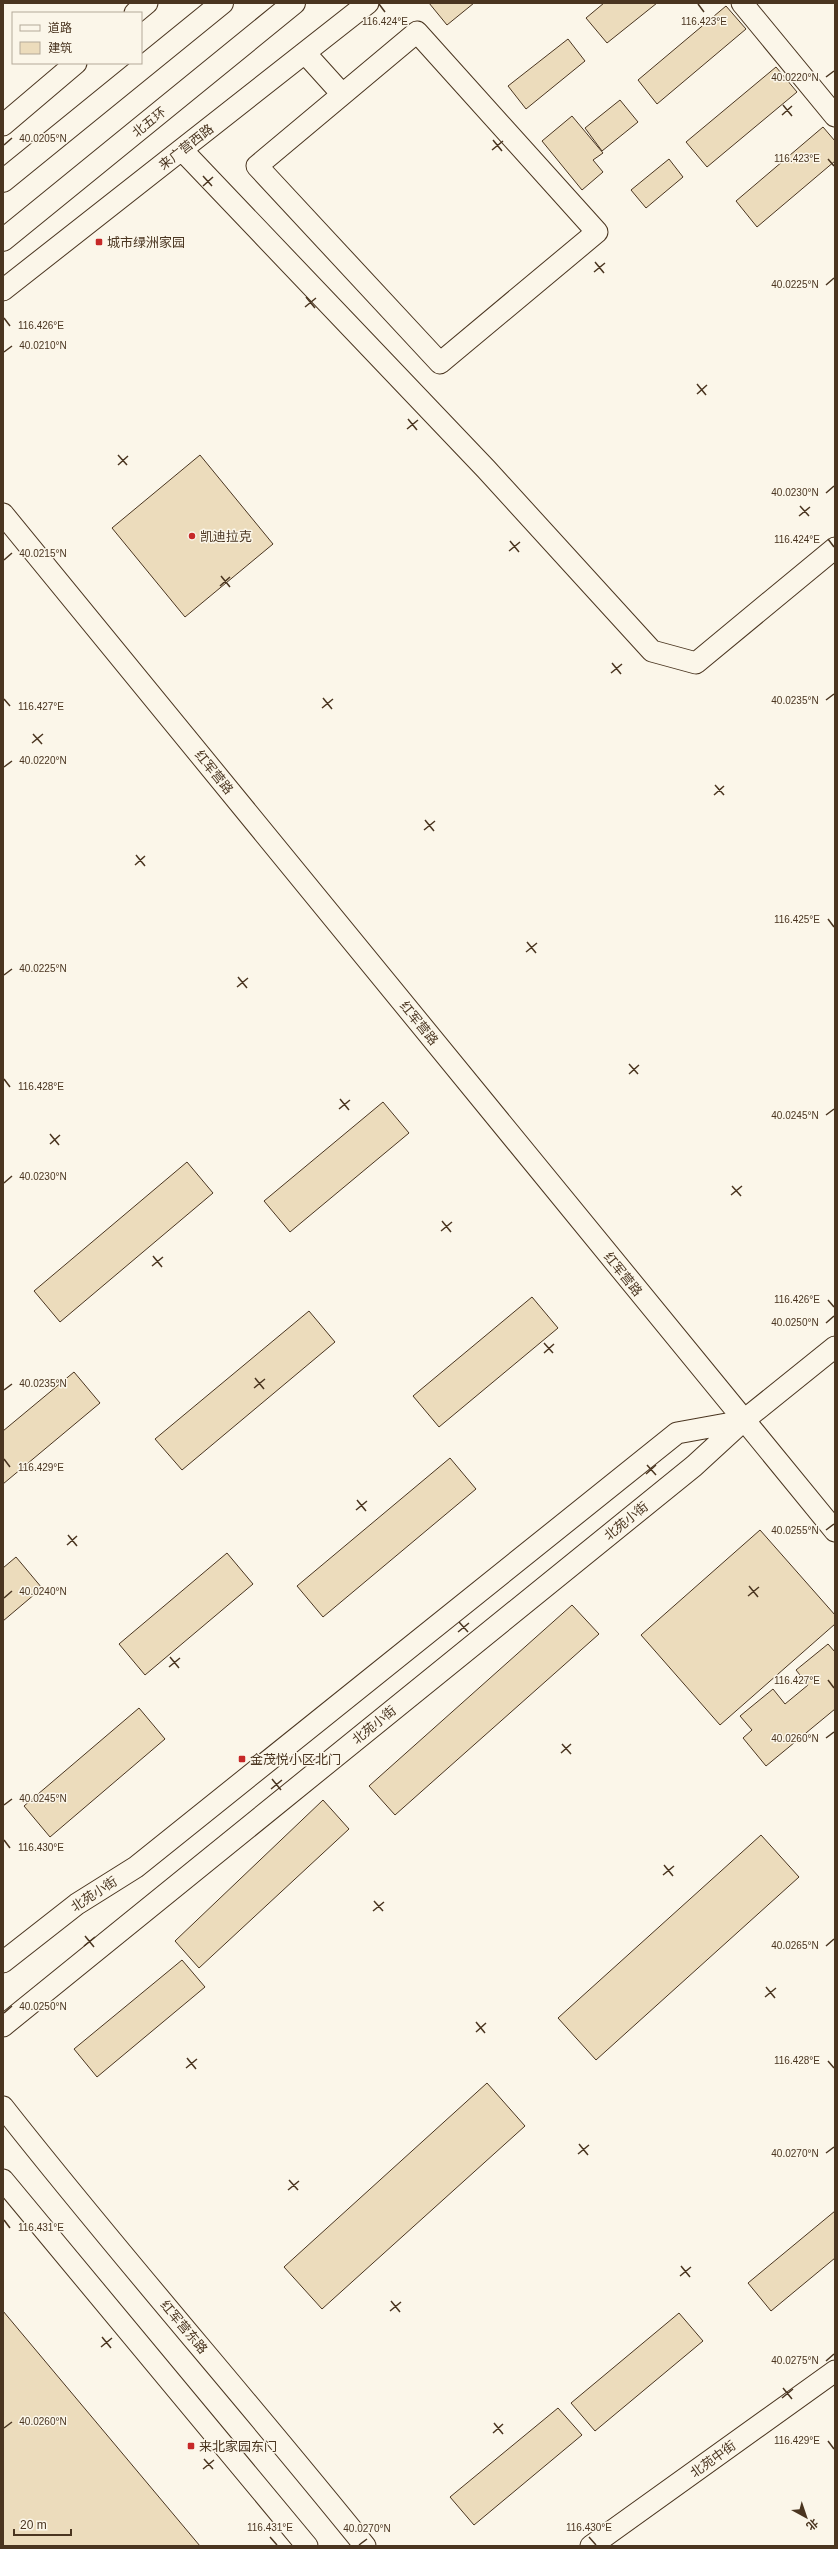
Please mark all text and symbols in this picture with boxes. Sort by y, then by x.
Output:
legend [12,12,142,64]
text: 116.424°E [362,16,408,27]
text: 116.423°E [681,16,727,27]
text: 道路 [48,21,72,35]
text: 建筑 [48,41,72,55]
text: 40.0220°N [771,72,819,83]
street label: 北五环 [129,104,169,140]
street label: 来广营西路 [156,121,216,173]
text: 40.0205°N [19,133,67,144]
text: 116.423°E [774,153,820,164]
place label: 城市绿洲家园 [107,235,185,250]
marker: 城市绿洲家园 [94,237,104,247]
text: 40.0225°N [771,279,819,290]
text: 116.426°E [18,320,64,331]
text: 40.0210°N [19,340,67,351]
text: 40.0230°N [771,487,819,498]
place label: 凯迪拉克 [200,529,252,544]
marker: 凯迪拉克 [187,531,197,541]
text: 116.424°E [774,534,820,545]
text: 40.0215°N [19,548,67,559]
text: 40.0235°N [771,695,819,706]
text: 116.427°E [18,701,64,712]
street label: 红军营路 [192,747,236,797]
text: 40.0220°N [19,755,67,766]
text: 116.425°E [774,914,820,925]
text: 40.0225°N [19,963,67,974]
street label: 红军营路 [397,998,441,1048]
text: 116.428°E [18,1081,64,1092]
text: 40.0245°N [771,1110,819,1121]
text: 40.0230°N [19,1171,67,1182]
street label: 红军营路 [601,1249,645,1299]
text: 116.426°E [774,1294,820,1305]
text: 40.0250°N [771,1317,819,1328]
text: 40.0235°N [19,1378,67,1389]
text: 116.429°E [18,1462,64,1473]
street label: 北苑小街 [601,1499,651,1543]
text: 40.0255°N [771,1525,819,1536]
text: 40.0240°N [19,1586,67,1597]
text: 116.427°E [774,1675,820,1686]
street label: 北苑小街 [349,1703,399,1747]
text: 40.0260°N [771,1733,819,1744]
place label: 金茂悦小区北门 [250,1752,341,1767]
marker: 金茂悦小区北门 [237,1754,247,1764]
text: 40.0245°N [19,1793,67,1804]
text: 116.430°E [18,1842,64,1853]
street label: 北苑小街 [68,1874,120,1914]
text: 40.0265°N [771,1940,819,1951]
text: 40.0250°N [19,2001,67,2012]
text: 116.428°E [774,2055,820,2066]
text: 40.0270°N [771,2148,819,2159]
text: 116.431°E [18,2222,64,2233]
street label: 红军营东路 [157,2297,211,2357]
text: 40.0275°N [771,2355,819,2366]
text: 40.0260°N [19,2416,67,2427]
text: 116.429°E [774,2435,820,2446]
street label: 北苑中街 [688,2438,738,2480]
place label: 来北家园东门 [199,2439,277,2454]
marker: 来北家园东门 [186,2441,196,2451]
north arrow [786,2497,826,2537]
scale bar [14,2511,71,2537]
text: 北 [804,2517,820,2533]
text: 20 m [20,2518,47,2532]
text: 116.431°E [247,2522,293,2533]
text: 116.430°E [566,2522,612,2533]
text: 40.0270°N [343,2523,391,2534]

